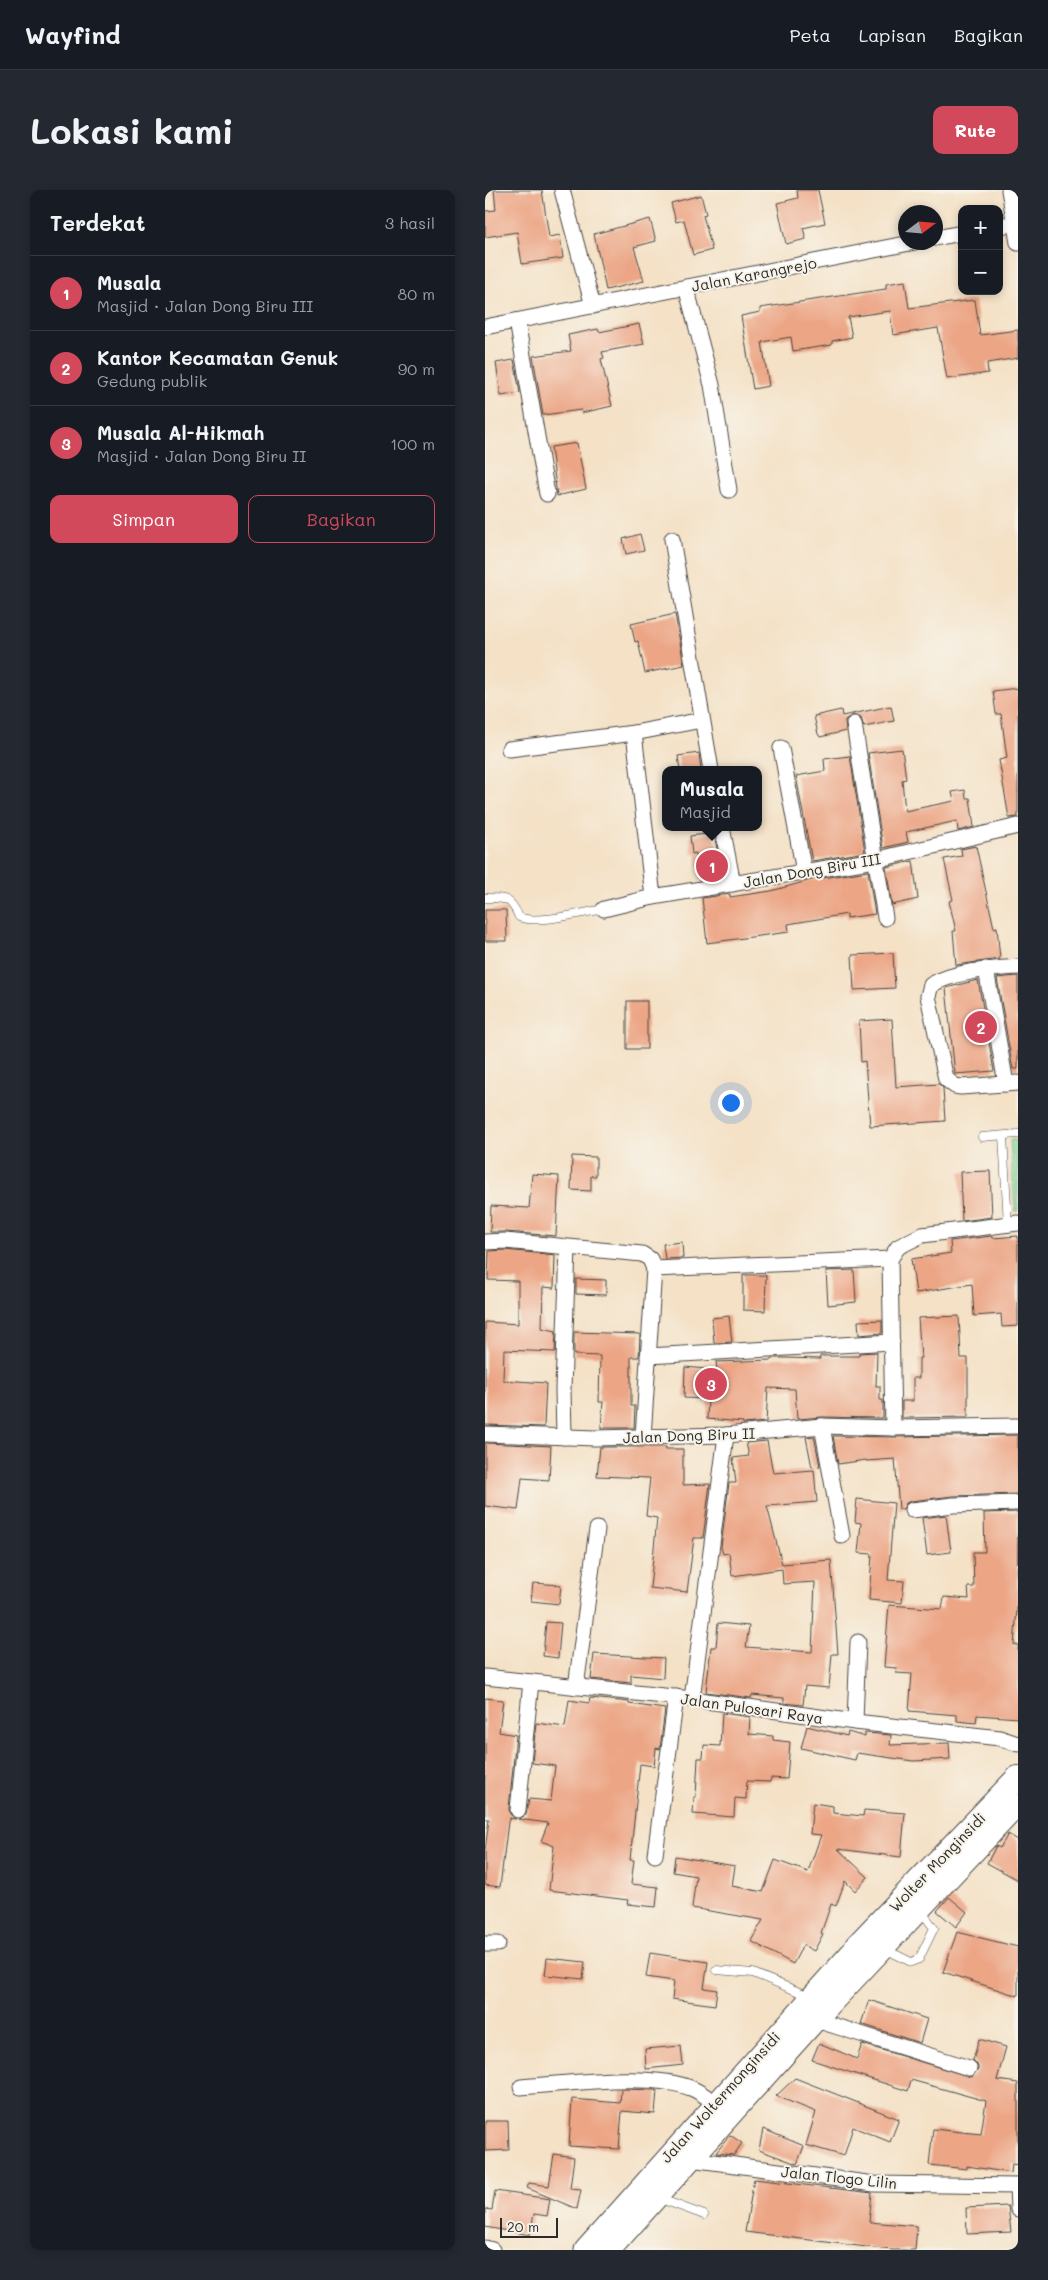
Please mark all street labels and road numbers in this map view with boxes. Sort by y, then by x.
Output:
street label: Jalan Karangrejo [690,252,818,296]
street label: Jalan Dong Biru III [742,848,883,892]
street label: Jalan Dong Biru II [622,1423,756,1447]
street label: Jalan Pulosari Raya [680,1688,824,1728]
street label: Wolter Monginsidi [884,1808,990,1916]
street label: Jalan Woltermonginsidi [656,2027,784,2167]
street label: Jalan Tlogo Lilin [780,2161,898,2193]

